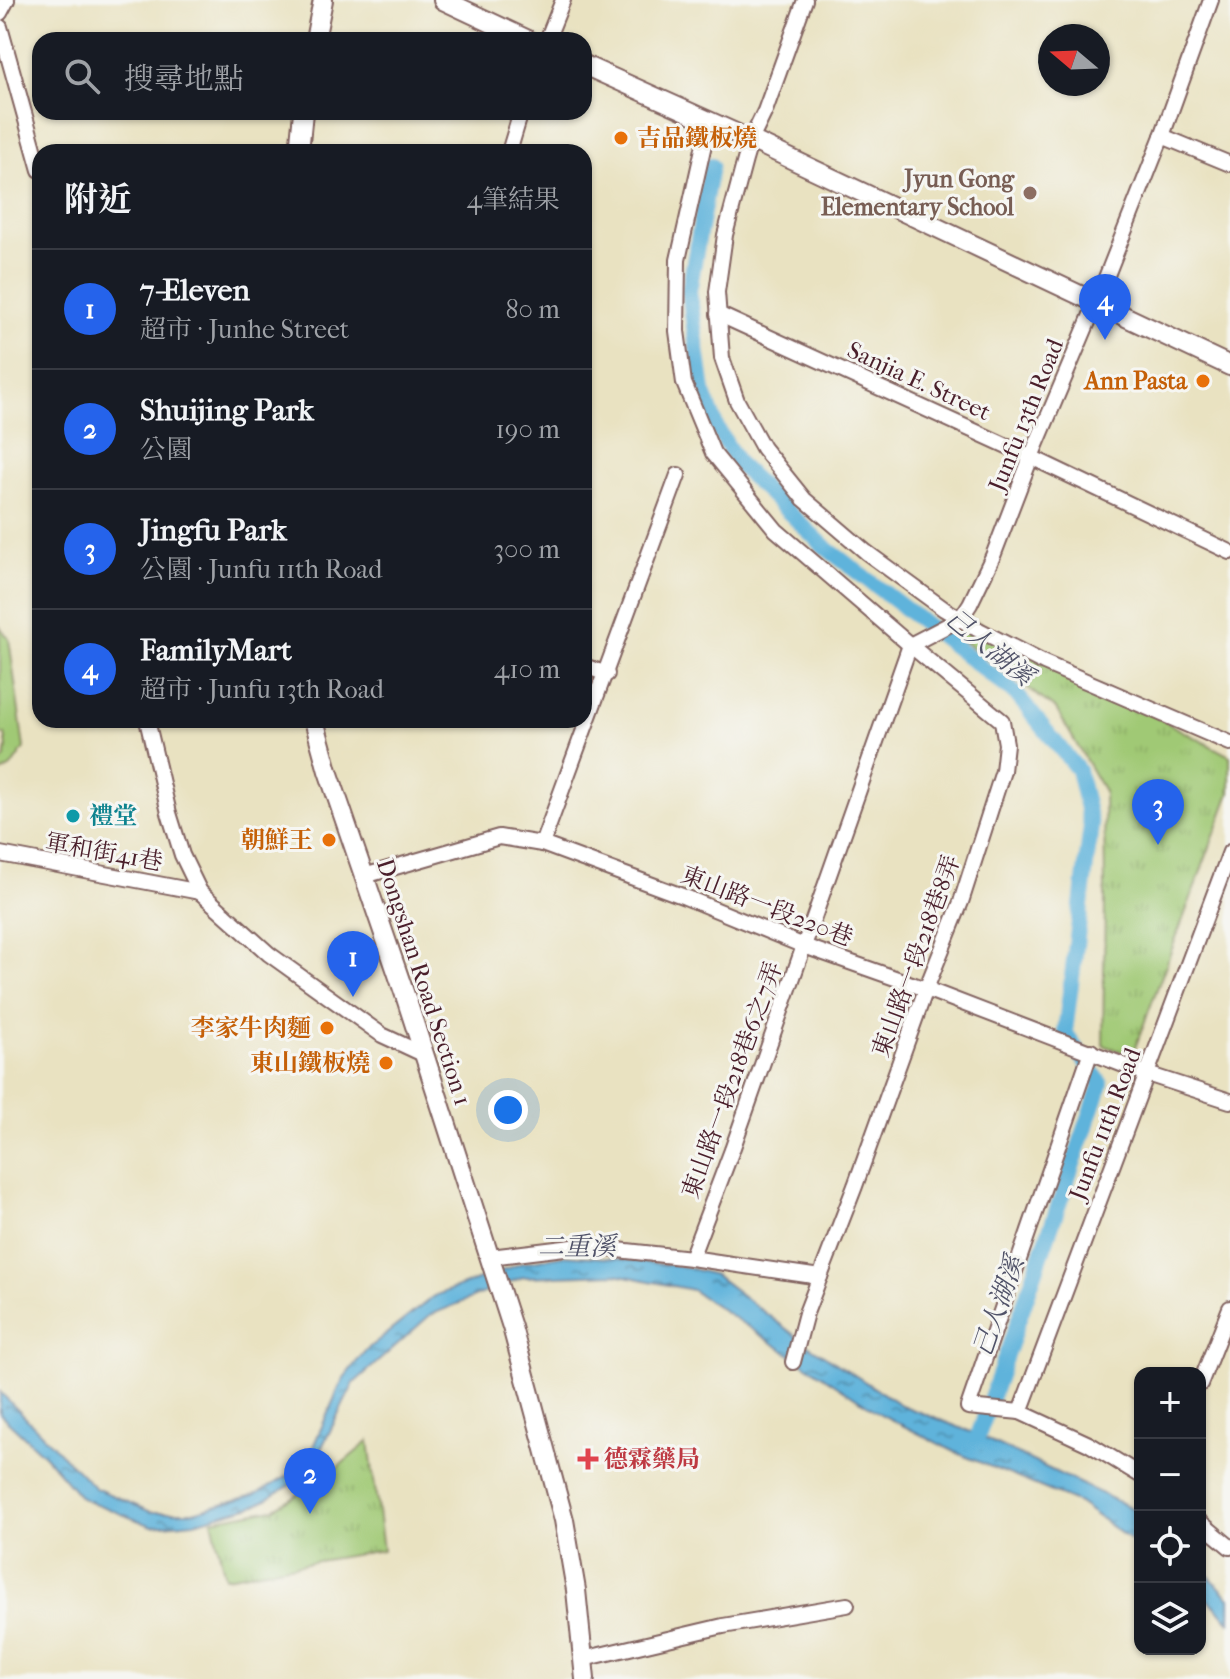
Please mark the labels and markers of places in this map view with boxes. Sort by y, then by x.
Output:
place label: 吉品鐵板燒 [637,124,757,152]
marker: 吉品鐵板燒 [612,129,630,147]
place label: Jyun Gong Elementary School [821,165,1015,221]
marker: Jyun Gong Elementary School [1021,184,1039,202]
pin: 4 [1079,274,1131,340]
place label: Ann Pasta [1083,367,1188,395]
marker: Ann Pasta [1194,372,1212,390]
pin: 3 [1132,779,1184,845]
place label: 禮堂 [89,802,137,830]
marker: 禮堂 [64,807,82,825]
place label: 朝鮮王 [241,826,313,854]
marker: 朝鮮王 [320,831,338,849]
pin: 1 [327,931,379,997]
place label: 李家牛肉麵 [191,1014,311,1042]
marker: 李家牛肉麵 [318,1019,336,1037]
place label: 東山鐵板燒 [250,1049,370,1077]
marker: 東山鐵板燒 [377,1054,395,1072]
place label: 德霖藥局 [604,1445,700,1473]
pin: 2 [284,1448,336,1514]
marker: 德霖藥局 [579,1450,597,1468]

